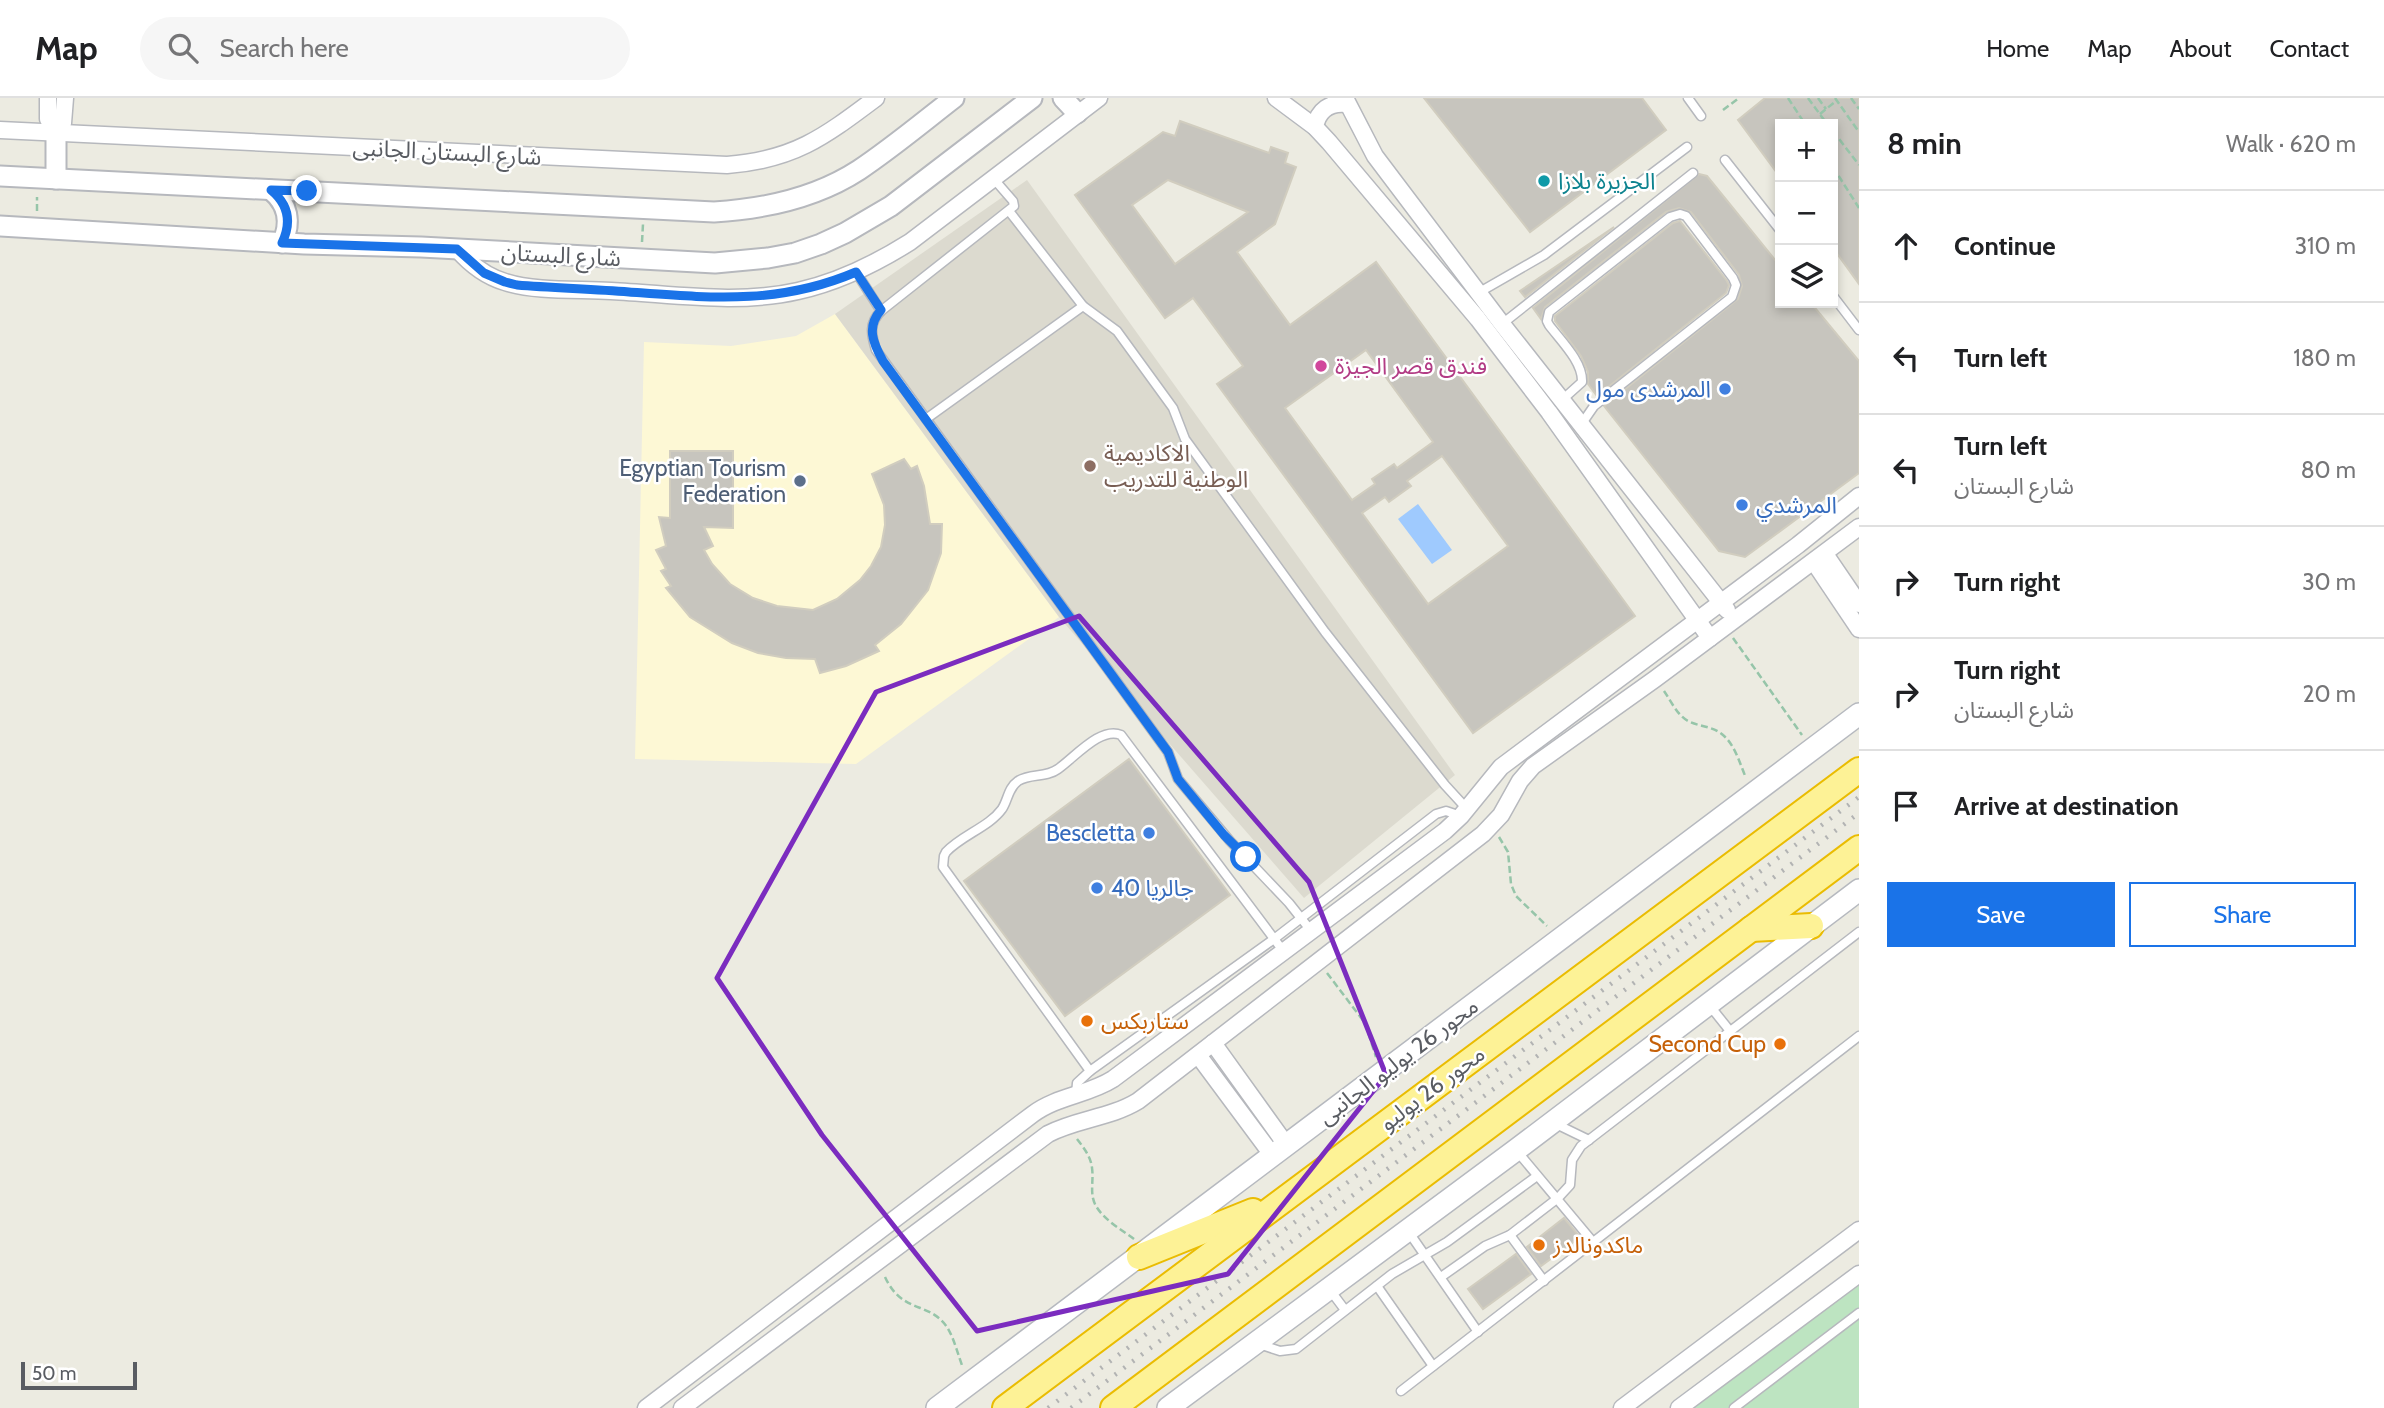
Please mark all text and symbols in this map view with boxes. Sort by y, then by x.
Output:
search box [140,17,630,80]
text: Map [35,28,98,68]
icon: search [164,29,202,67]
text: Search here [220,32,349,64]
text: Home [1986,34,2049,63]
text: Map [2087,34,2132,63]
text: About [2170,34,2232,63]
text: Contact [2270,34,2349,63]
map controls [1775,119,1838,308]
button: + [1775,119,1838,182]
text: 8 min [1887,125,1962,162]
text: Walk · 620 m [2226,130,2356,158]
street label: شارع البستان الجانبى [352,133,542,174]
place label: الجزيرة بلازا [1558,167,1655,195]
marker: الجزيرة بلازا [1536,173,1552,189]
route end [291,175,322,206]
button: − [1775,182,1838,245]
icon: ahead [1887,227,1925,265]
text: Continue [1954,230,2056,262]
text: 310 m [2295,232,2356,260]
street label: شارع البستان [500,238,622,275]
button: layers [1775,245,1838,308]
icon: left [1887,339,1925,377]
text: Turn left [1954,342,2047,374]
text: 180 m [2293,344,2356,372]
place label: فندق قصر الجيزة [1335,352,1487,380]
marker: فندق قصر الجيزة [1313,358,1329,374]
place label: المرشدى مول [1586,375,1711,403]
marker: المرشدى مول [1717,381,1733,397]
text: Turn left [1954,430,2047,462]
place label: الاكاديمية الوطنية للتدريب [1104,439,1248,493]
icon: left [1887,451,1925,489]
place label: Egyptian Tourism Federation [619,454,786,508]
text: 80 m [2301,456,2356,484]
marker: الاكاديمية الوطنية للتدريب [1082,458,1098,474]
text: شارع البستان [1954,472,2074,500]
marker: Egyptian Tourism Federation [792,473,808,489]
place label: المرشدي [1756,491,1837,522]
marker: المرشدي [1734,497,1750,513]
icon: right [1887,563,1925,601]
text: Turn right [1954,566,2060,598]
text: 30 m [2302,568,2356,596]
text: Turn right [1954,654,2060,686]
icon: right [1887,675,1925,713]
text: 20 m [2303,680,2356,708]
text: شارع البستان [1954,696,2074,724]
icon: arrive [1887,787,1925,825]
text: Arrive at destination [1954,790,2179,822]
place label: Bescletta [1046,819,1135,847]
marker: Bescletta [1141,825,1157,841]
route start [1230,841,1261,872]
place label: جالريا 40 [1111,874,1194,902]
marker: جالريا 40 [1089,880,1105,896]
button: Save [1887,882,2115,947]
button: Share [2129,882,2356,947]
street label: محور 26 يوليو الجانبى [1312,992,1484,1130]
place label: ستاربكس [1101,1007,1189,1035]
marker: ستاربكس [1079,1013,1095,1029]
place label: Second Cup [1648,1030,1766,1058]
marker: Second Cup [1772,1036,1788,1052]
street label: محور 26 يوليو [1374,1039,1490,1137]
place label: ماكدونالدز [1552,1231,1643,1259]
marker: ماكدونالدز [1531,1237,1547,1253]
scale bar [21,1359,136,1391]
text: 50 m [32,1362,76,1385]

